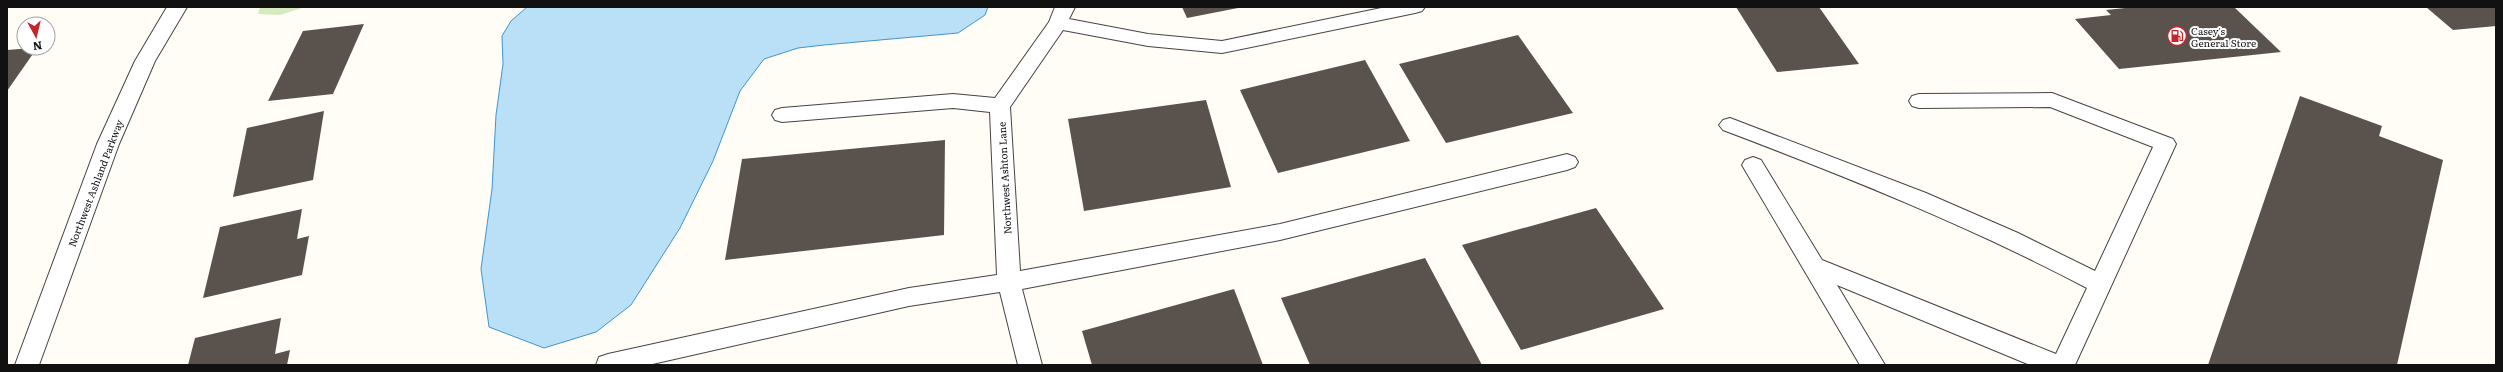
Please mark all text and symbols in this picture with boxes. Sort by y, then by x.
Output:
north arrow [16,16,56,56]
place label: Casey's General Store [2191,23,2256,50]
fuel station icon: Casey's General Store [2166,25,2188,47]
text: N [32,38,43,55]
street label: Northwest Ashland Parkway [64,117,126,249]
street label: Northwest Ashton Lane [994,121,1014,235]

